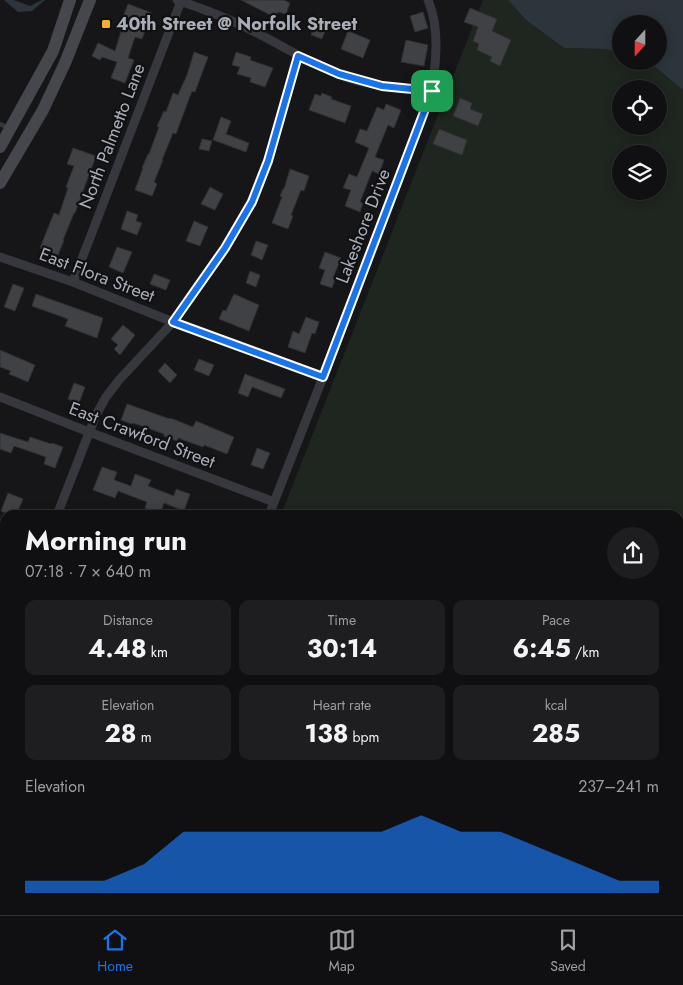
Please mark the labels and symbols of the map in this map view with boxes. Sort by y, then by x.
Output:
place label: 40th Street @ Norfolk Street [116,11,357,37]
north arrow [612,15,668,70]
marker: 40th Street @ Norfolk Street [100,18,112,30]
street label: North Palmetto Lane [72,59,152,213]
pin [411,70,453,112]
street label: Lakeshore Drive [329,165,397,287]
street label: East Flora Street [36,241,159,309]
street label: East Crawford Street [65,395,219,475]

